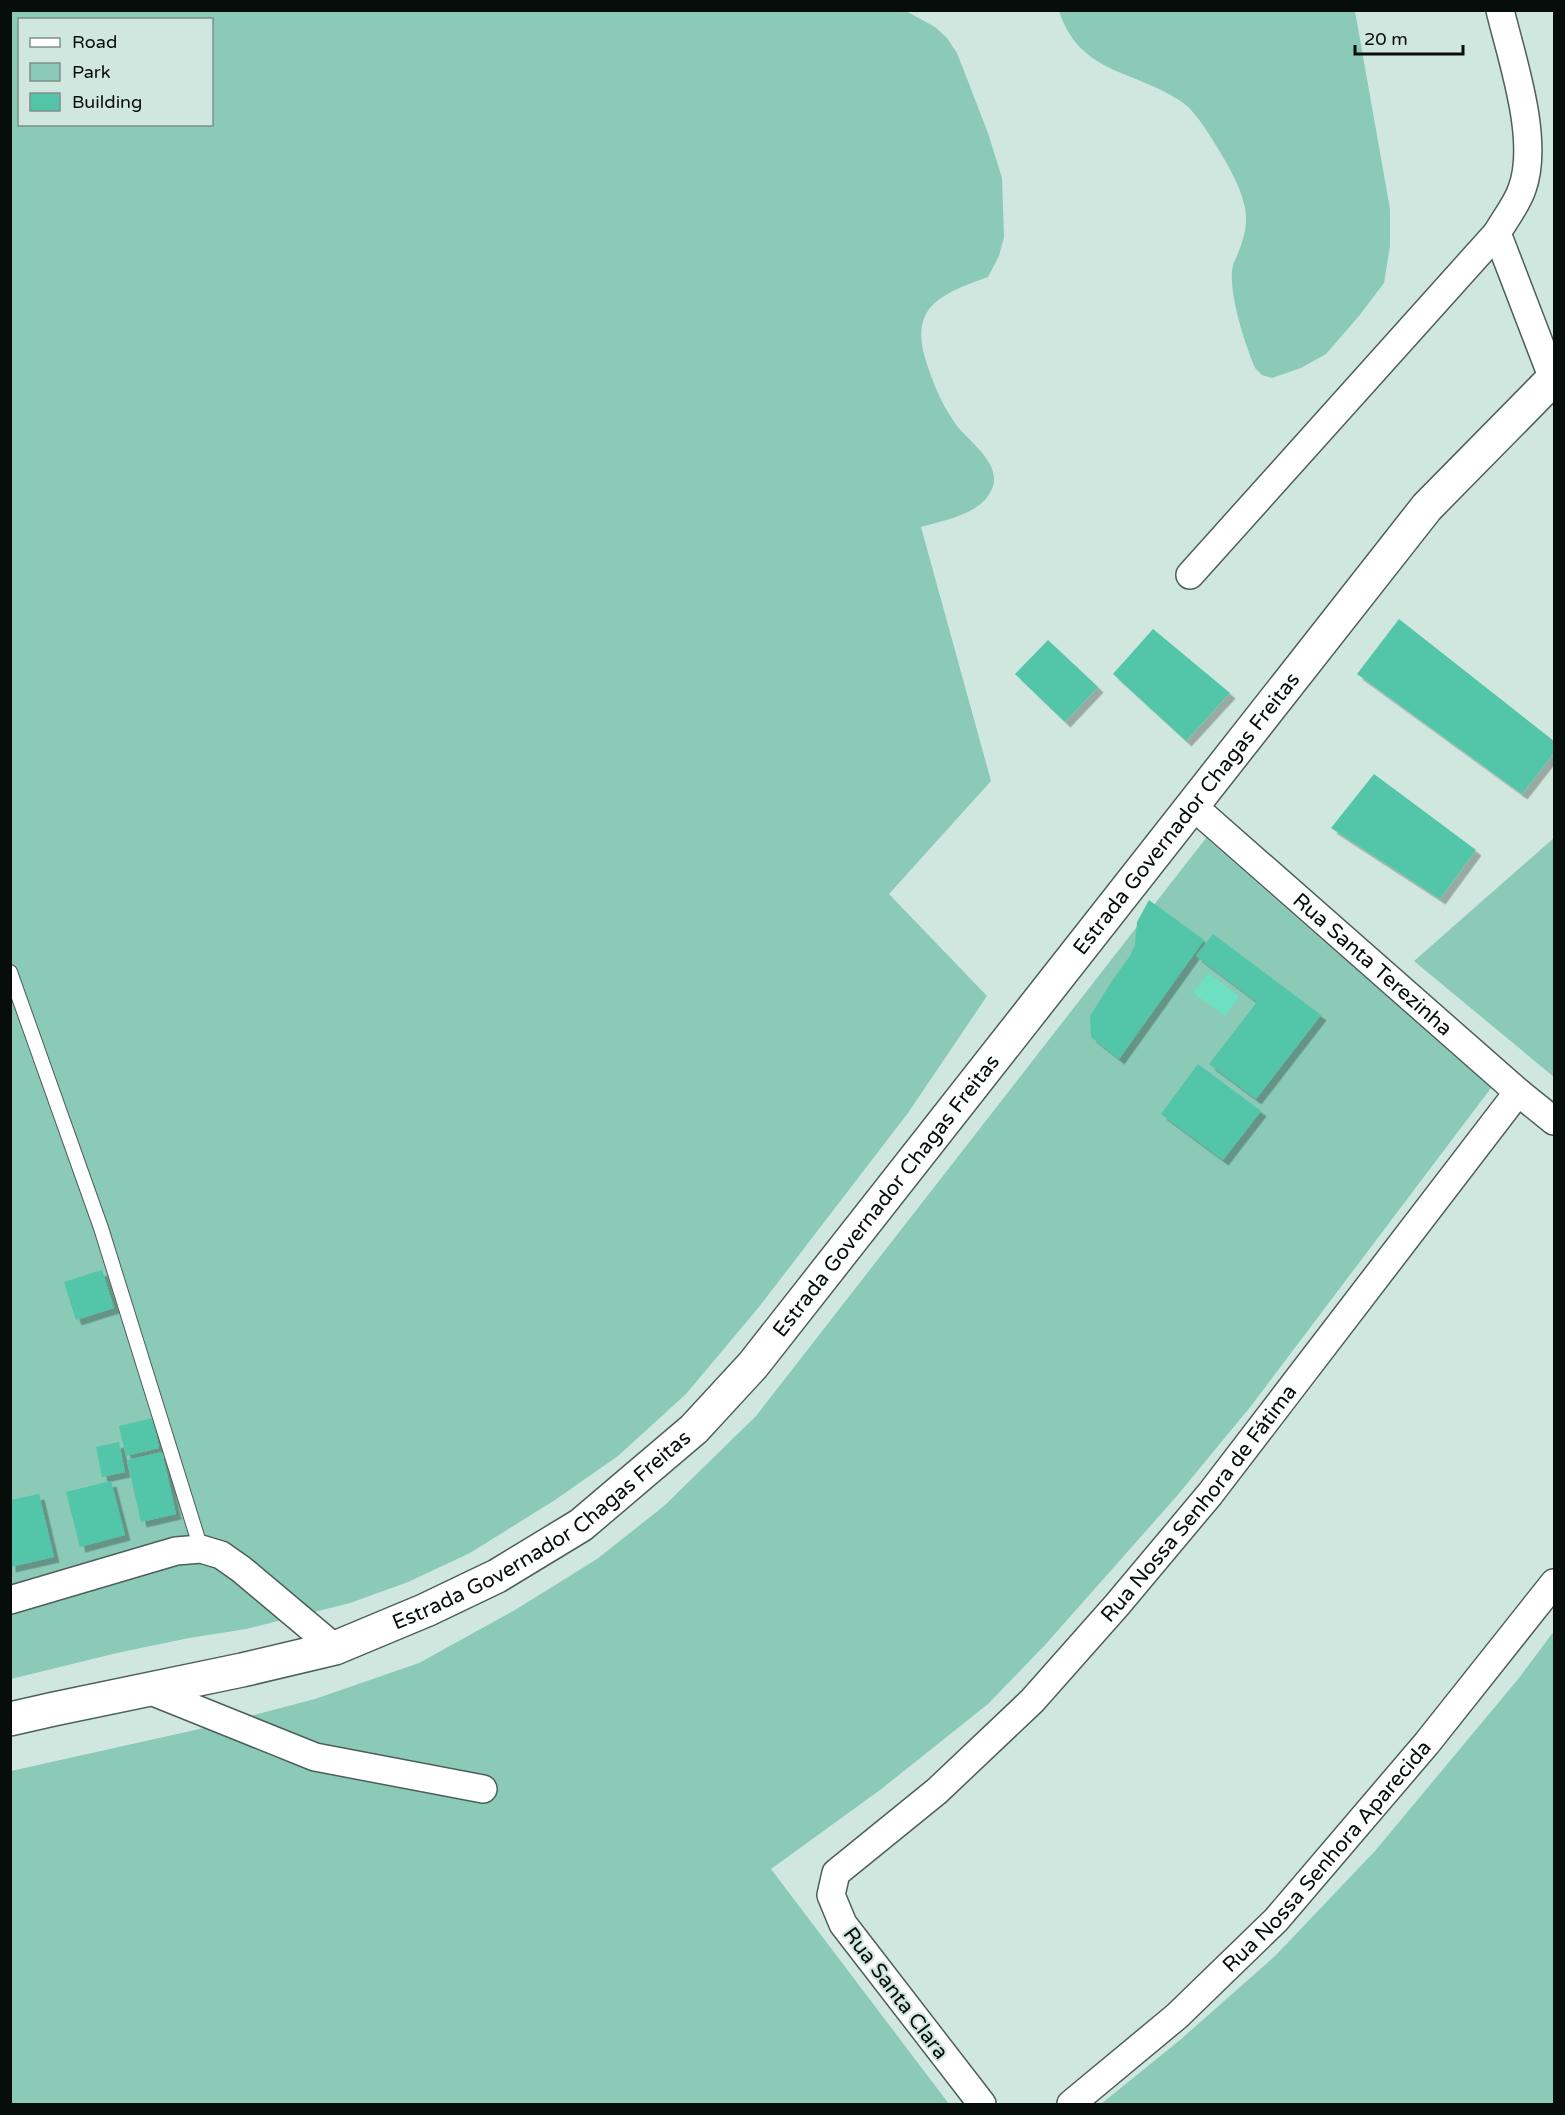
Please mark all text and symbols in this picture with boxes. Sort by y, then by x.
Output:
legend [18,18,213,126]
scale bar [1355,18,1463,56]
text: 20 m [1364,28,1408,50]
text: Road [72,31,117,53]
text: Park [72,61,111,83]
text: Building [72,91,142,113]
street label: Estrada Governador Chagas Freitas [1068,668,1305,960]
street label: Rua Santa Terezinha [1288,888,1457,1041]
street label: Estrada Governador Chagas Freitas [768,1050,1005,1342]
street label: Rua Nossa Senhora de Fátima [1096,1380,1302,1628]
street label: Estrada Governador Chagas Freitas [389,1425,696,1636]
street label: Rua Nossa Senhora Aparecida [1218,1735,1437,1978]
street label: Rua Santa Clara [838,1922,953,2064]

